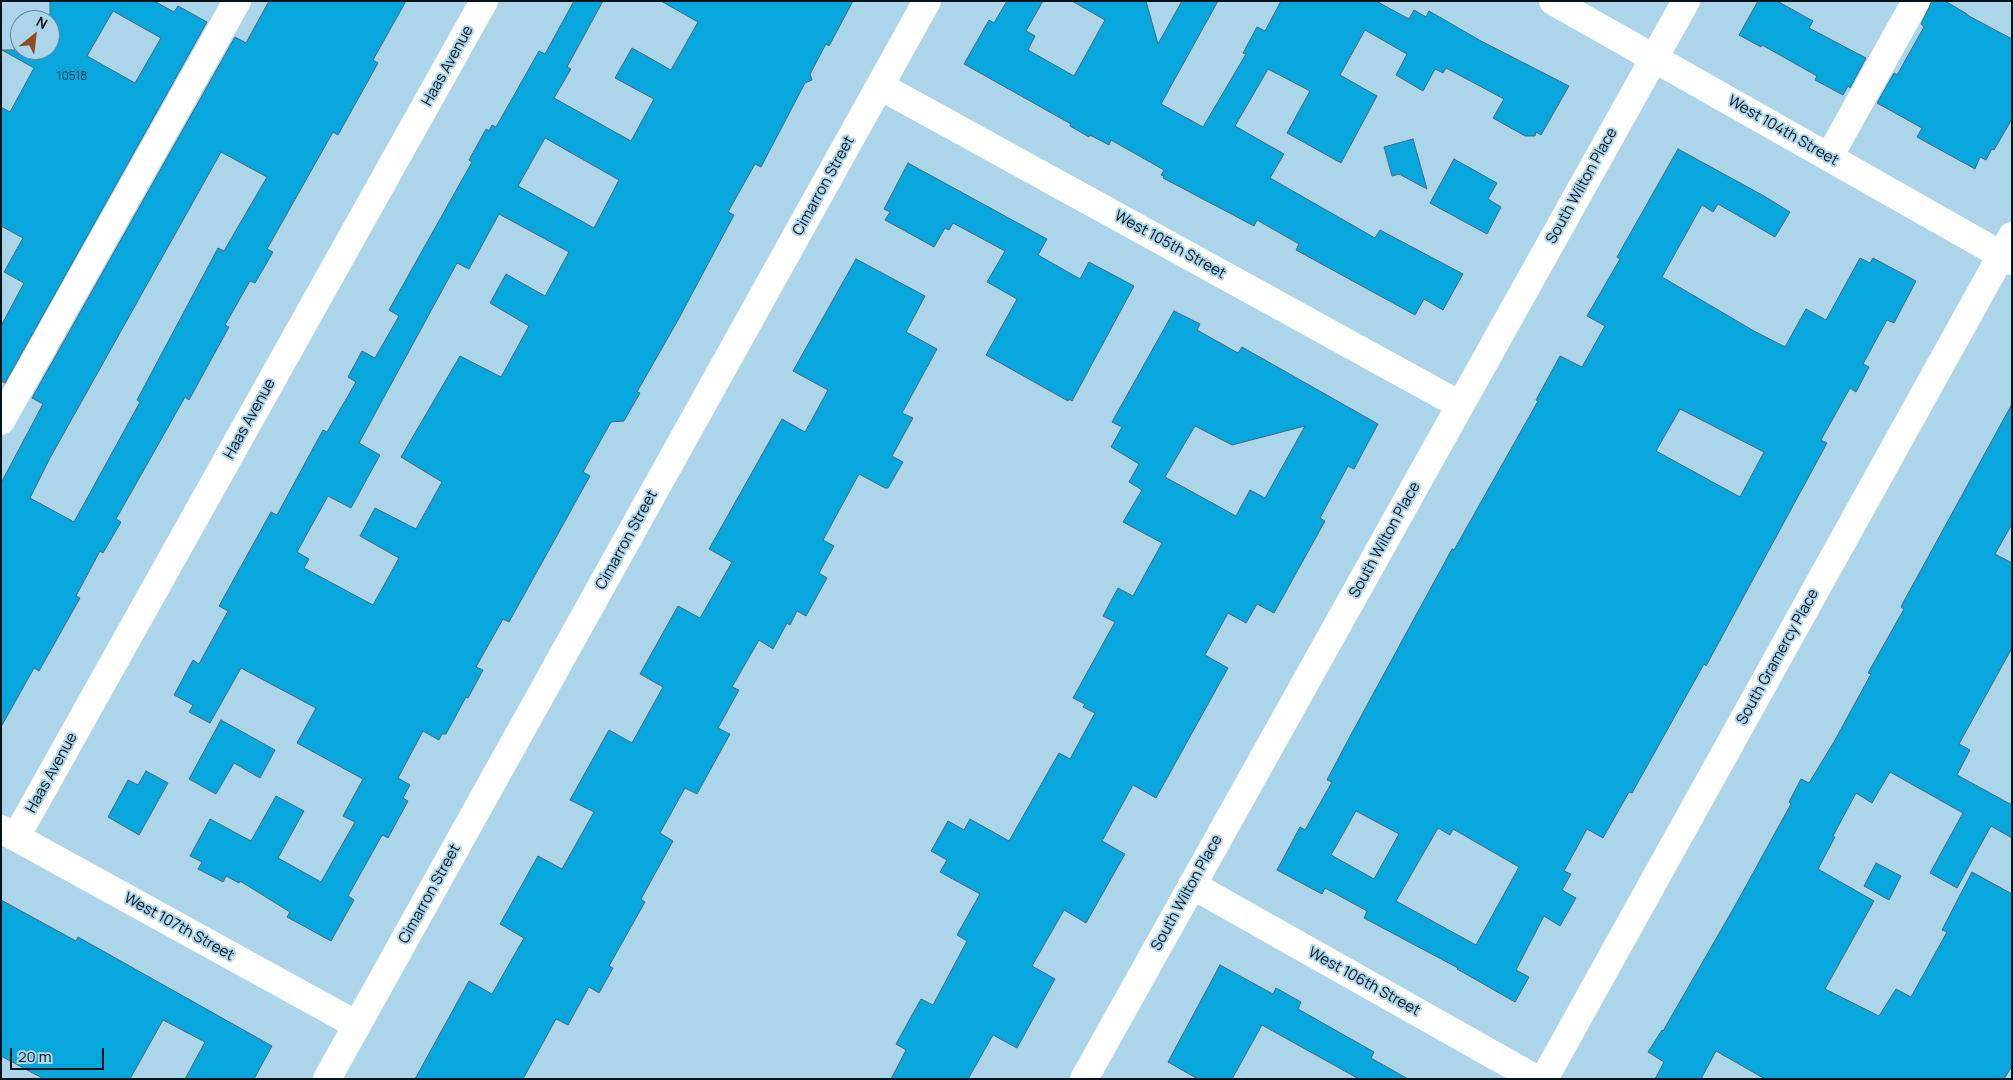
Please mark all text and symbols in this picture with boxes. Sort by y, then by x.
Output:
north arrow [10,10,60,60]
text: N [33,12,51,33]
street label: Haas Avenue [419,23,477,109]
house number: 10518 [57,70,87,84]
street label: West 104th Street [1725,92,1841,170]
street label: South Wilton Place [1543,125,1621,247]
street label: Cimarron Street [789,133,859,239]
street label: West 105th Street [1111,207,1229,283]
street label: Haas Avenue [221,376,279,462]
street label: South Wilton Place [1346,479,1424,601]
street label: Cimarron Street [592,487,662,593]
street label: South Gramercy Place [1733,586,1823,728]
street label: Haas Avenue [23,730,81,816]
street label: South Wilton Place [1148,832,1226,954]
street label: Cimarron Street [395,841,465,947]
street label: West 107th Street [121,889,237,965]
street label: West 106th Street [1305,944,1423,1020]
scale bar [12,1038,106,1070]
text: 20 m [18,1046,51,1067]

